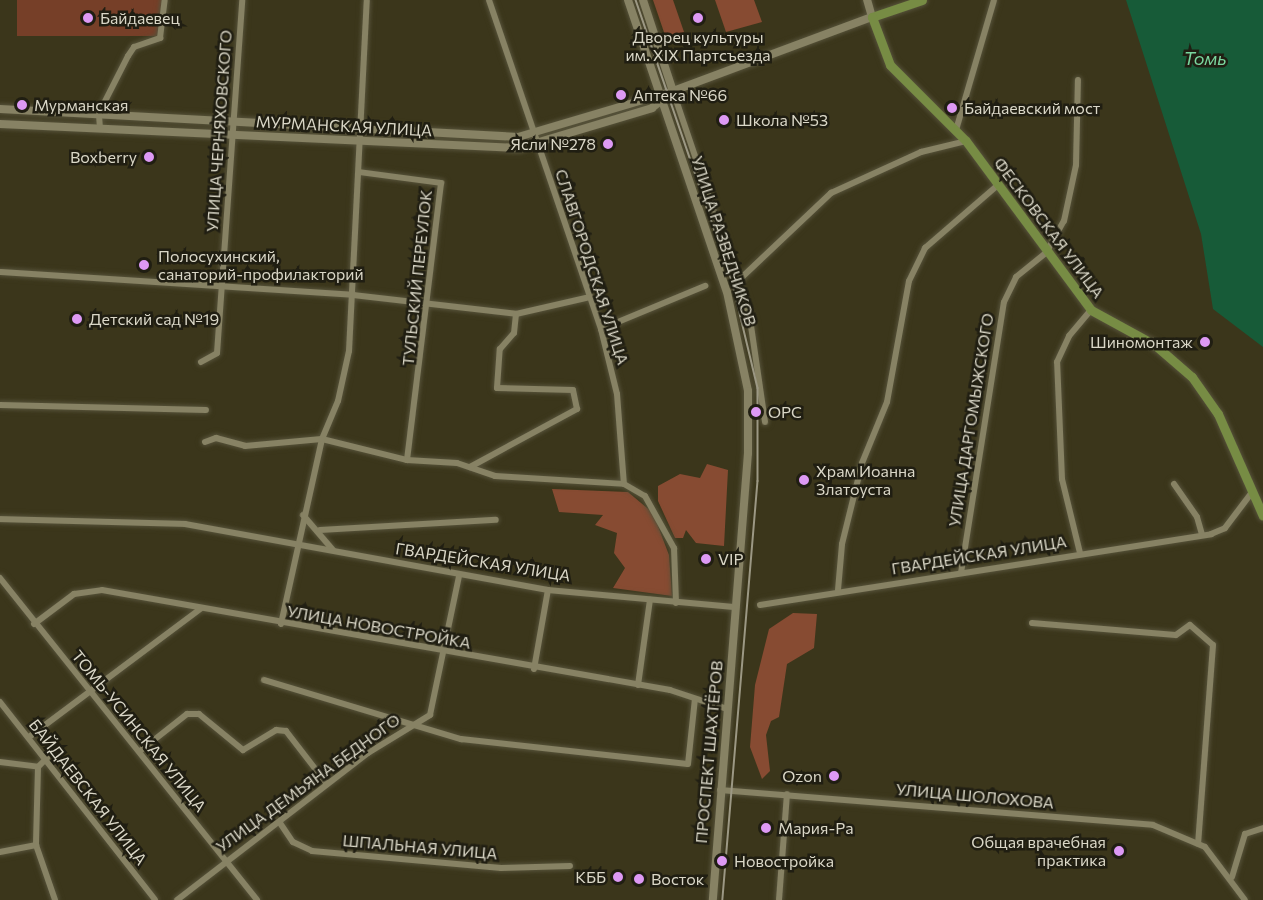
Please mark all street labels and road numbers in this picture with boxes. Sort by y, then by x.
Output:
street label: УЛИЦА ЧЕРНЯХОВСКОГО [202,29,236,233]
street label: МУРМАНСКАЯ УЛИЦА [255,112,433,140]
street label: УЛИЦА РАЗВЕДЧИКОВ [687,154,761,328]
street label: ФЕСКОВСКАЯ УЛИЦА [990,154,1108,302]
street label: СЛАВГОРОДСКАЯ УЛИЦА [551,167,633,367]
street label: ТУЛЬСКИЙ ПЕРЕУЛОК [398,189,436,367]
street label: УЛИЦА ДАРГОМЫЖСКОГО [945,312,997,528]
street label: ГВАРДЕЙСКАЯ УЛИЦА [890,532,1068,578]
street label: ГВАРДЕЙСКАЯ УЛИЦА [394,539,572,585]
street label: УЛИЦА НОВОСТРОЙКА [286,601,472,653]
street label: ТОМЬ-УСИНСКАЯ УЛИЦА [68,646,210,816]
street label: ПРОСПЕКТ ШАХТЁРОВ [691,660,727,844]
street label: УЛИЦА ДЕМЬЯНА БЕДНОГО [212,710,404,856]
street label: БАЙДАЕВСКАЯ УЛИЦА [25,715,151,869]
street label: УЛИЦА ШОЛОХОВА [895,780,1055,812]
street label: ШПАЛЬНАЯ УЛИЦА [342,831,498,863]

